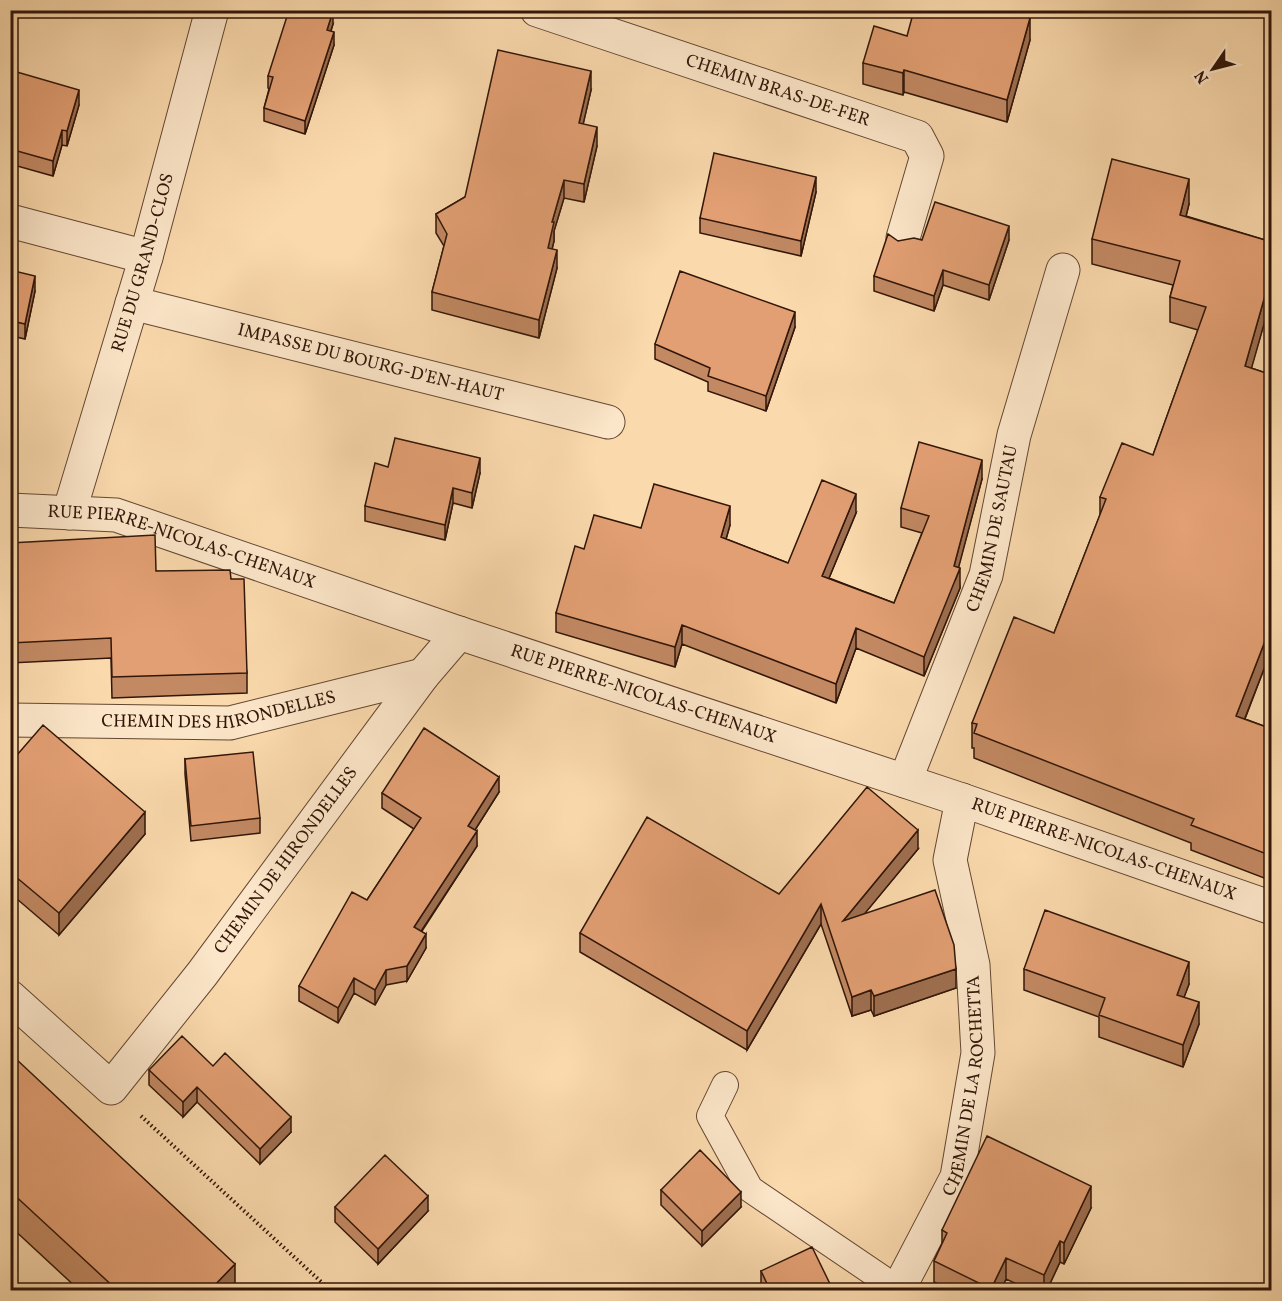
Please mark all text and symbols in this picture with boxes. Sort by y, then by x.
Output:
north arrow [1183,39,1243,99]
street label: CHEMIN BRAS-DE-FER [682,48,873,133]
text: N [1190,65,1215,88]
street label: RUE DU GRAND-CLOS [106,170,180,355]
street label: IMPASSE DU BOURG-D'EN-HAUT [235,317,507,408]
street label: CHEMIN DE SAUTAU [960,443,1024,616]
street label: RUE PIERRE-NICOLAS-CHENAUX [47,499,319,595]
street label: RUE PIERRE-NICOLAS-CHENAUX [507,638,779,750]
street label: CHEMIN DES HIRONDELLES [101,685,339,735]
street label: CHEMIN DE HIRONDELLES [208,762,364,959]
street label: RUE PIERRE-NICOLAS-CHENAUX [968,792,1240,907]
street label: CHEMIN DE LA ROCHETTA [936,974,991,1201]

